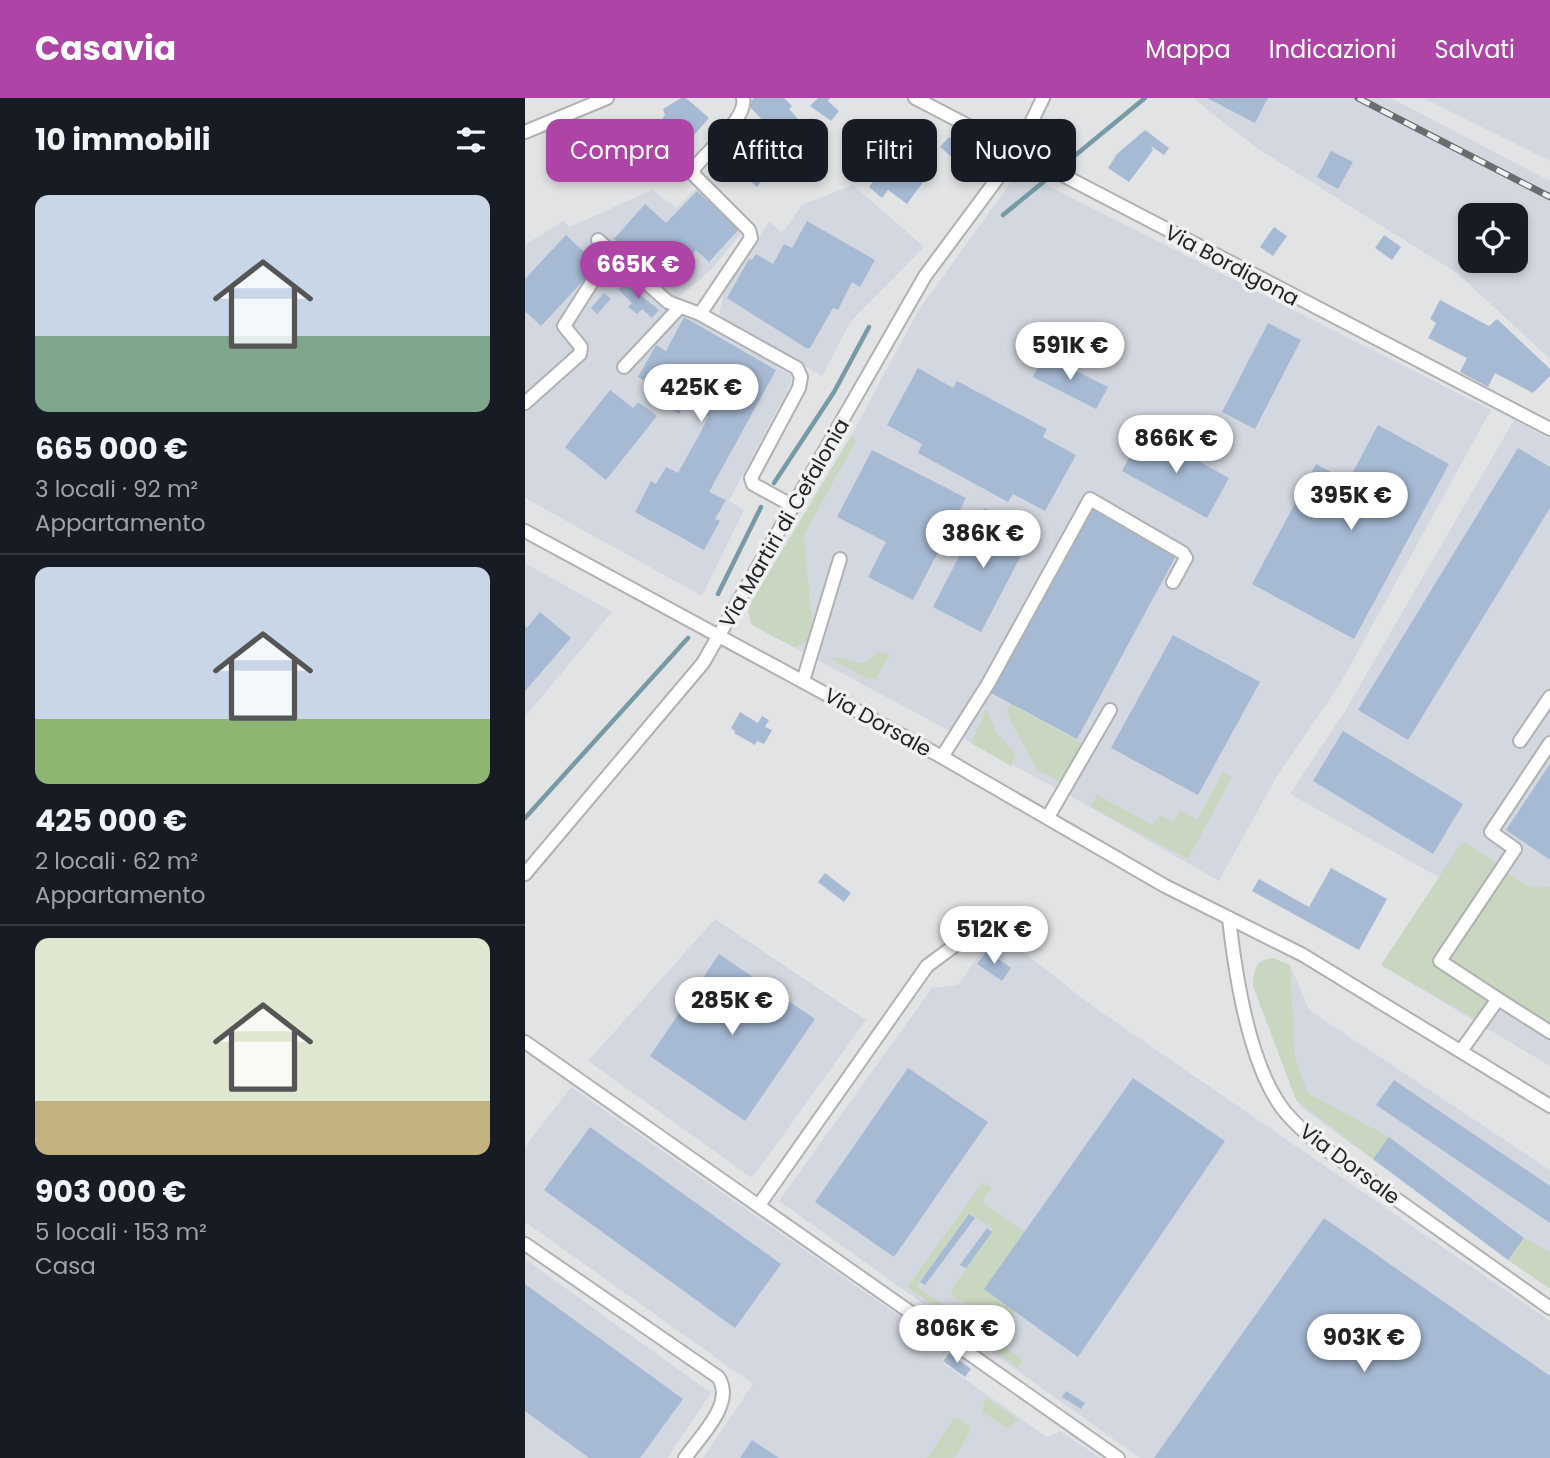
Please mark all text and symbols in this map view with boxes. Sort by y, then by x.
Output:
text: Casavia [35,25,176,72]
text: Mappa [1145,33,1231,66]
text: Indicazioni [1269,33,1396,66]
text: Salvati [1434,33,1515,66]
text: 10 immobili [35,118,211,161]
chip: Compra [546,119,694,182]
chip: Affitta [708,119,828,182]
chip: Filtri [842,119,937,182]
chip: Nuovo [951,119,1076,182]
icon: filters [452,121,490,159]
map controls [1458,203,1528,273]
button: locate [1458,203,1528,273]
street label: Via Bordigona [1160,217,1304,313]
icon: home [200,241,326,367]
pin: 665K € [581,242,695,301]
text: 665K € [596,248,680,280]
pin: 591K € [1013,322,1127,382]
text: 591K € [1032,329,1108,361]
pin: 425K € [644,364,758,424]
text: 425K € [660,371,742,403]
street label: Via Martiri di Cefalonia [712,413,856,633]
pin: 866K € [1119,416,1233,475]
text: 866K € [1134,422,1218,454]
text: 665 000 € [35,427,188,470]
pin: 395K € [1294,472,1408,532]
text: 3 locali · 92 m² [35,473,198,505]
text: 395K € [1310,479,1392,511]
text: Appartamento [35,507,205,539]
pin: 386K € [926,510,1040,570]
text: 386K € [942,517,1024,549]
icon: home [200,613,326,739]
street label: Via Dorsale [819,681,937,763]
text: 425 000 € [35,799,187,842]
text: 2 locali · 62 m² [35,845,198,877]
text: Appartamento [35,879,205,911]
pin: 512K € [937,906,1051,966]
text: 512K € [956,913,1032,945]
pin: 285K € [675,978,789,1037]
icon: home [200,984,326,1110]
text: 285K € [691,984,773,1016]
street label: Via Dorsale [1294,1117,1406,1211]
text: 903 000 € [35,1170,186,1213]
text: 5 locali · 153 m² [35,1216,207,1248]
text: Casa [35,1250,96,1282]
pin: 806K € [900,1306,1014,1365]
text: 806K € [915,1312,999,1344]
pin: 903K € [1307,1314,1421,1374]
text: 903K € [1323,1321,1405,1353]

